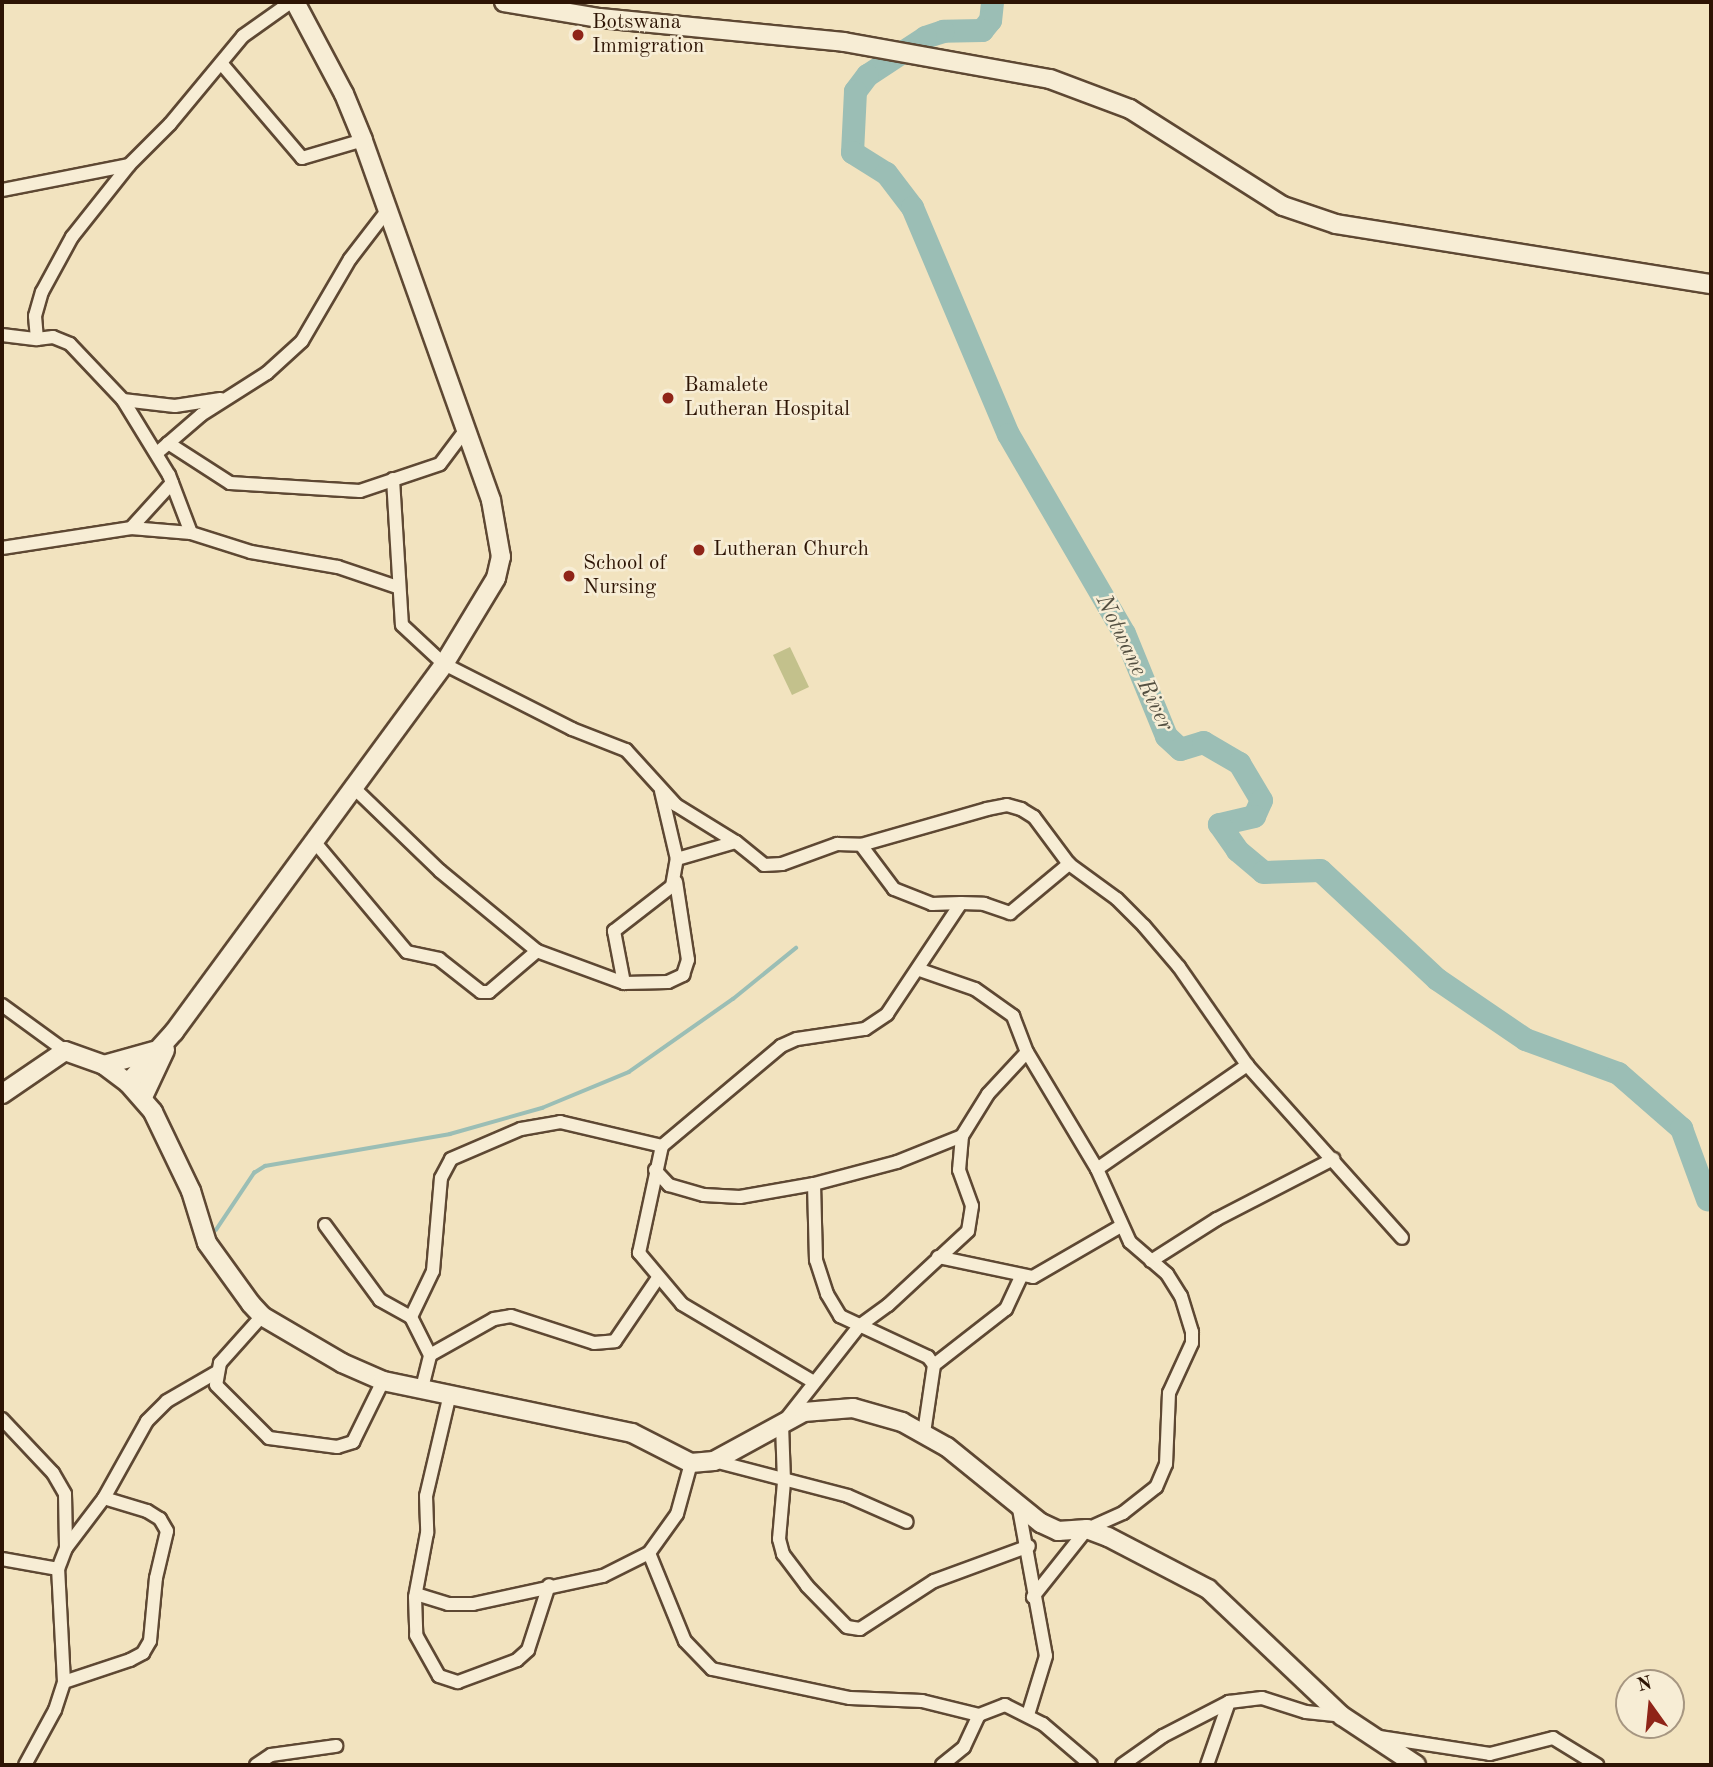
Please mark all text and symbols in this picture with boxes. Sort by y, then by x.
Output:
place label: Botswana Immigration [592,10,704,60]
marker: Botswana Immigration [570,27,586,43]
place label: Bamalete Lutheran Hospital [684,373,850,423]
marker: Bamalete Lutheran Hospital [658,388,678,408]
place label: Lutheran Church [713,537,869,563]
marker: Lutheran Church [691,542,707,558]
place label: School of Nursing [583,551,666,601]
marker: School of Nursing [561,568,577,584]
water label: Notwane River [1089,590,1179,736]
north arrow [1615,1669,1685,1739]
text: N [1635,1674,1654,1696]

